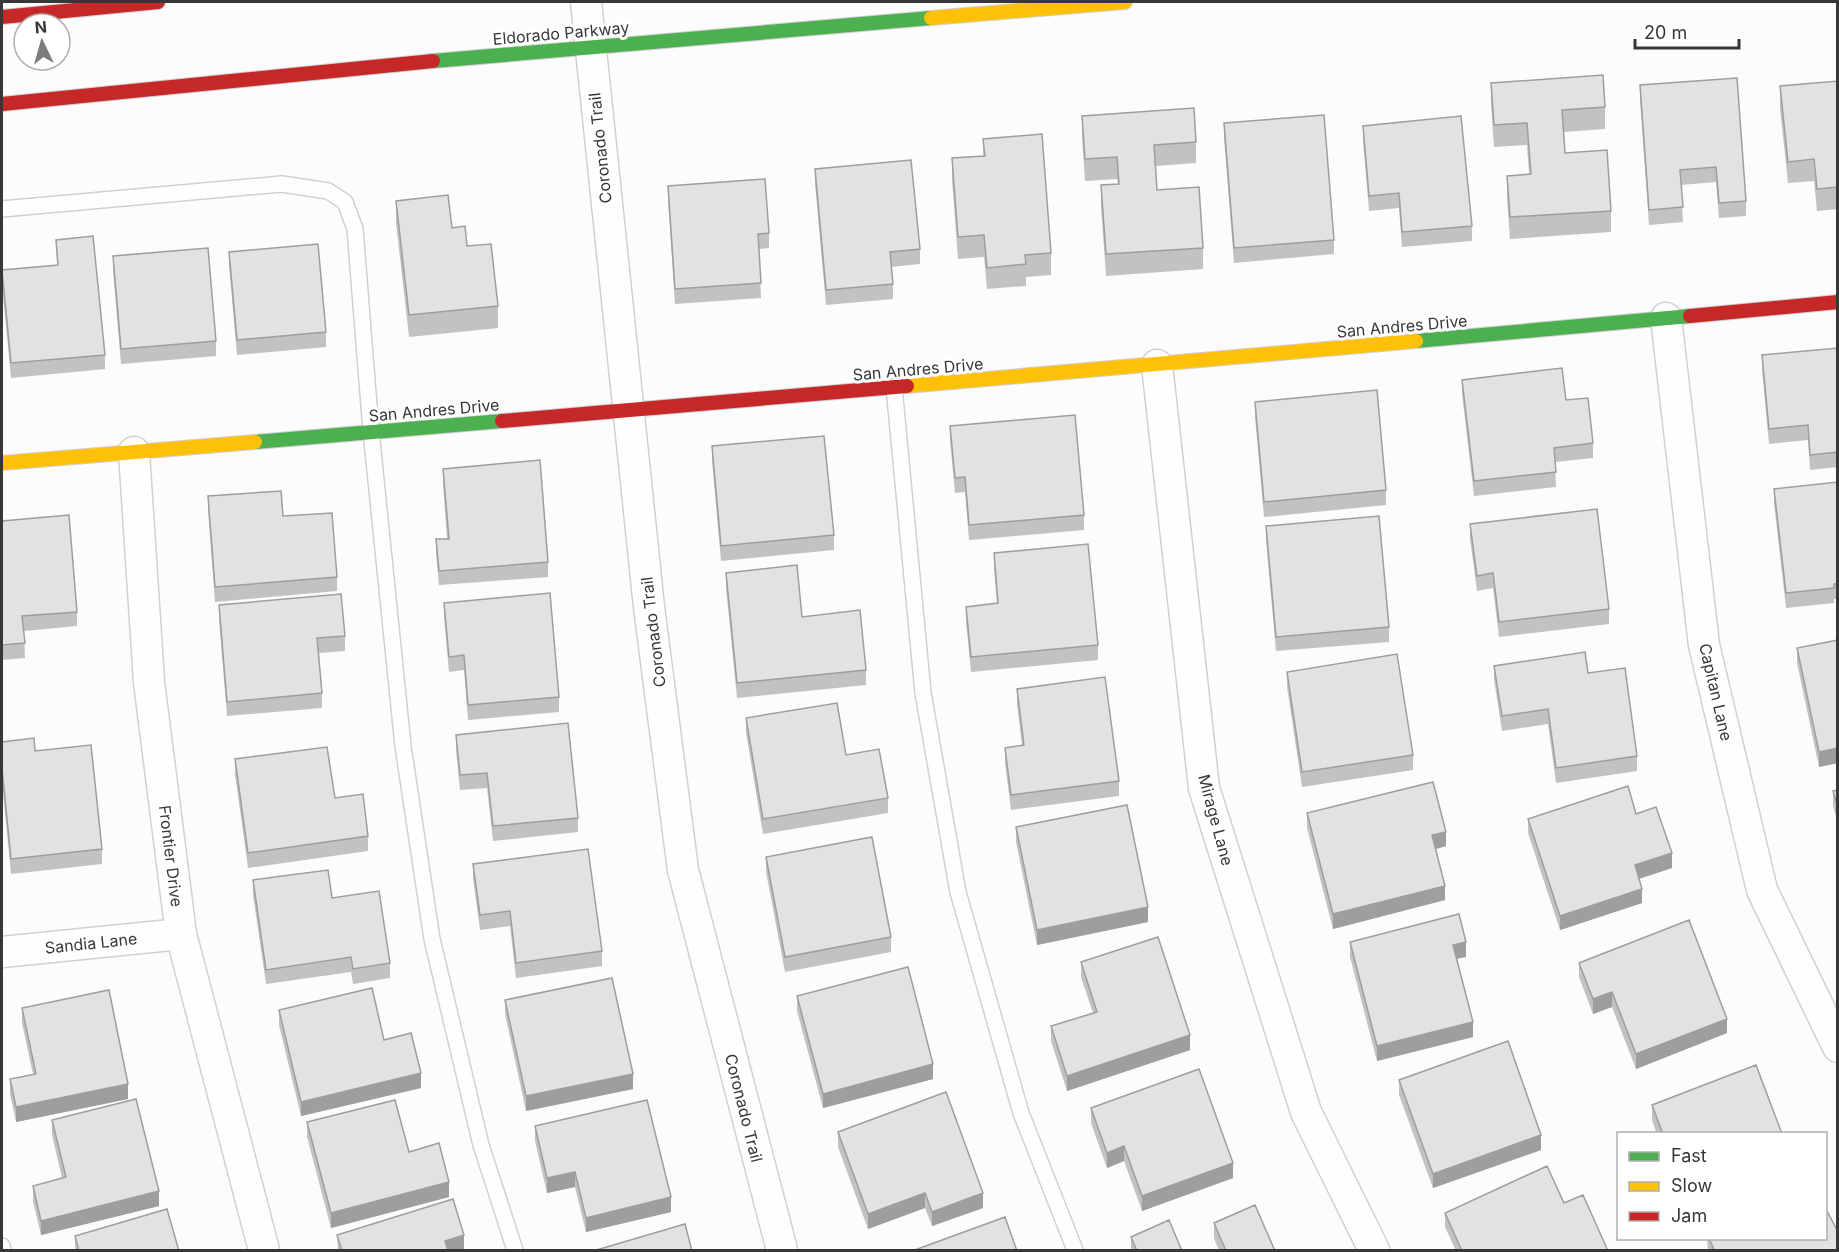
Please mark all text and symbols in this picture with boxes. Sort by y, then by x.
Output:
north arrow [12,12,72,72]
scale bar [1635,12,1738,50]
text: N [34,17,48,38]
street label: Eldorado Parkway [492,17,630,49]
text: 20 m [1644,22,1687,43]
street label: Coronado Trail [584,92,616,204]
street label: San Andres Drive [1336,310,1468,342]
street label: San Andres Drive [852,353,984,385]
street label: San Andres Drive [368,394,500,426]
street label: Coronado Trail [636,576,670,688]
street label: Capitan Lane [1695,641,1737,743]
street label: Mirage Lane [1194,772,1238,868]
street label: Frontier Drive [155,804,187,908]
street label: Sandia Lane [44,928,138,958]
street label: Coronado Trail [721,1052,767,1164]
legend [1617,1132,1827,1240]
text: Fast [1671,1145,1707,1166]
text: Slow [1671,1175,1712,1196]
text: Jam [1671,1205,1707,1226]

